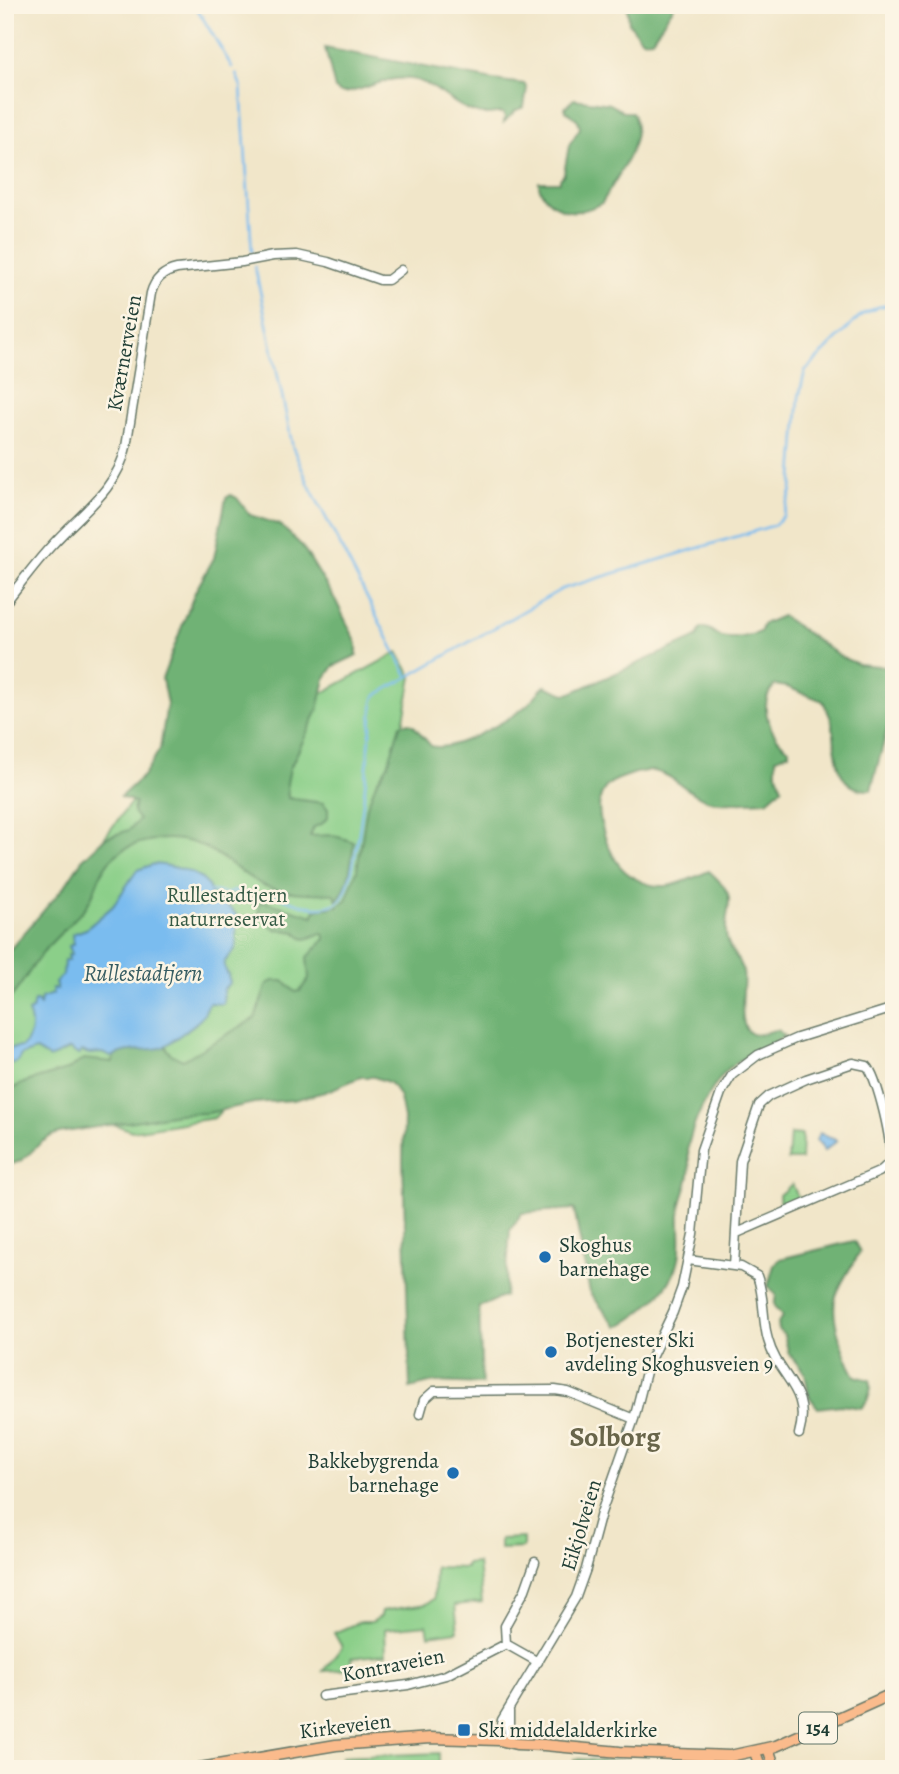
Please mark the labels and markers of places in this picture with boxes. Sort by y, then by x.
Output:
place label: Skoghus barnehage [559,1231,649,1283]
marker: Skoghus barnehage [537,1249,553,1265]
place label: Botjenester Ski avdeling Skoghusveien 9 [565,1326,773,1378]
marker: Botjenester Ski avdeling Skoghusveien 9 [543,1344,559,1360]
place label: Bakkebygrenda barnehage [307,1447,439,1499]
marker: Bakkebygrenda barnehage [445,1465,461,1481]
place label: Ski middelalderkirke [478,1716,657,1744]
marker: Ski middelalderkirke [456,1722,472,1738]

